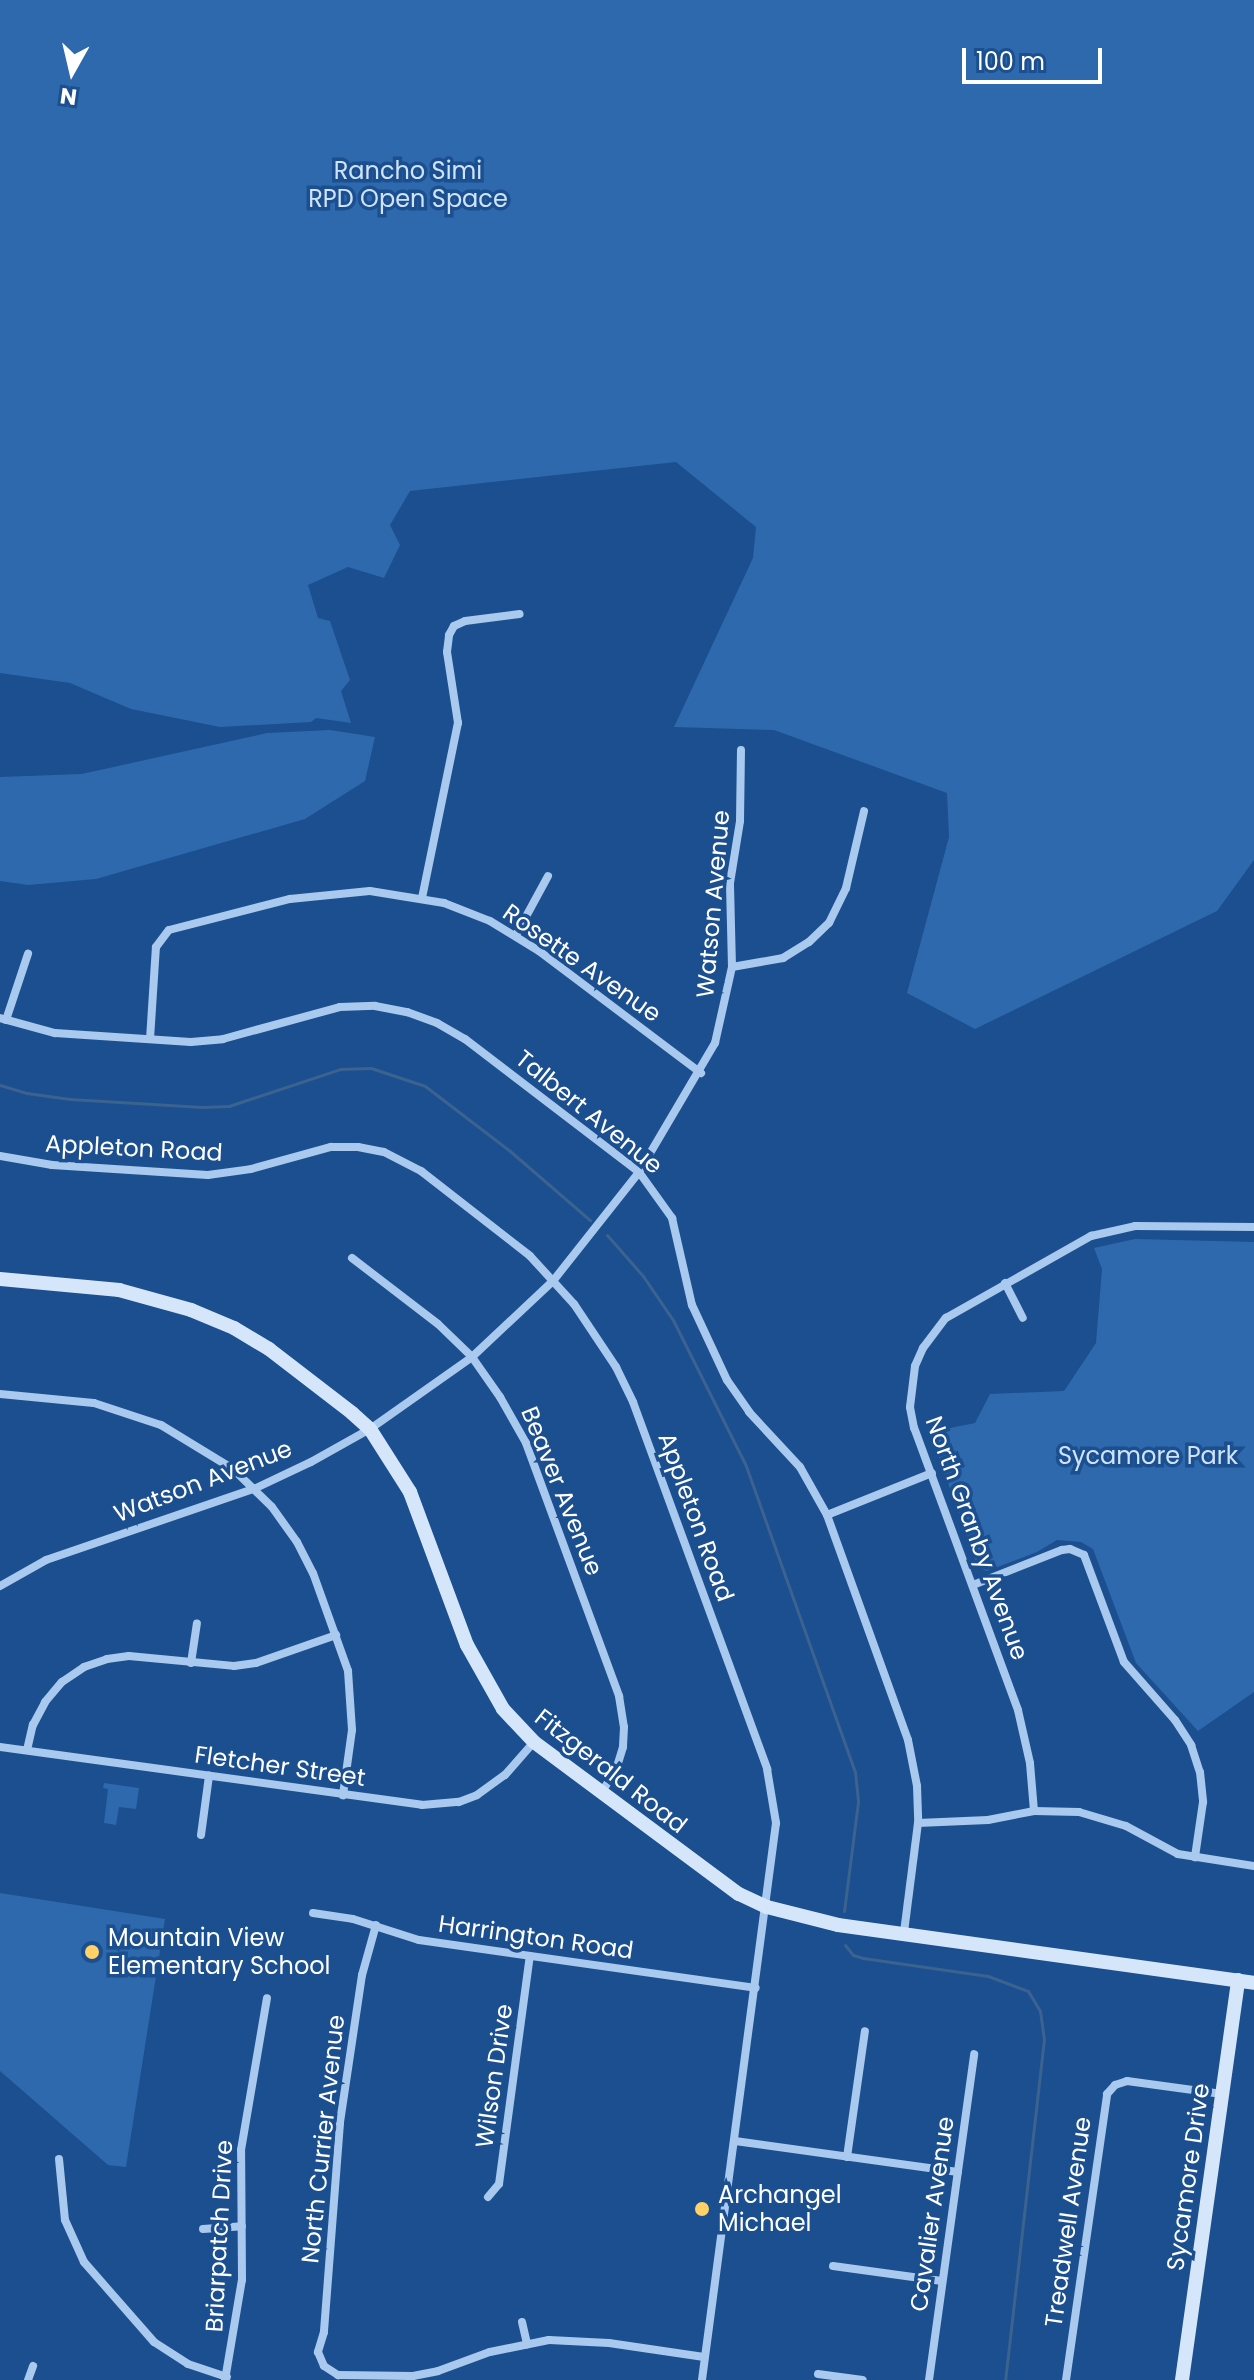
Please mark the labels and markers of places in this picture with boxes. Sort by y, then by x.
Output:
place label: Mountain View Elementary School [108,1924,331,1980]
marker: Mountain View Elementary School [83,1943,101,1961]
place label: Archangel Michael [718,2181,842,2237]
marker: Archangel Michael [693,2200,711,2218]

